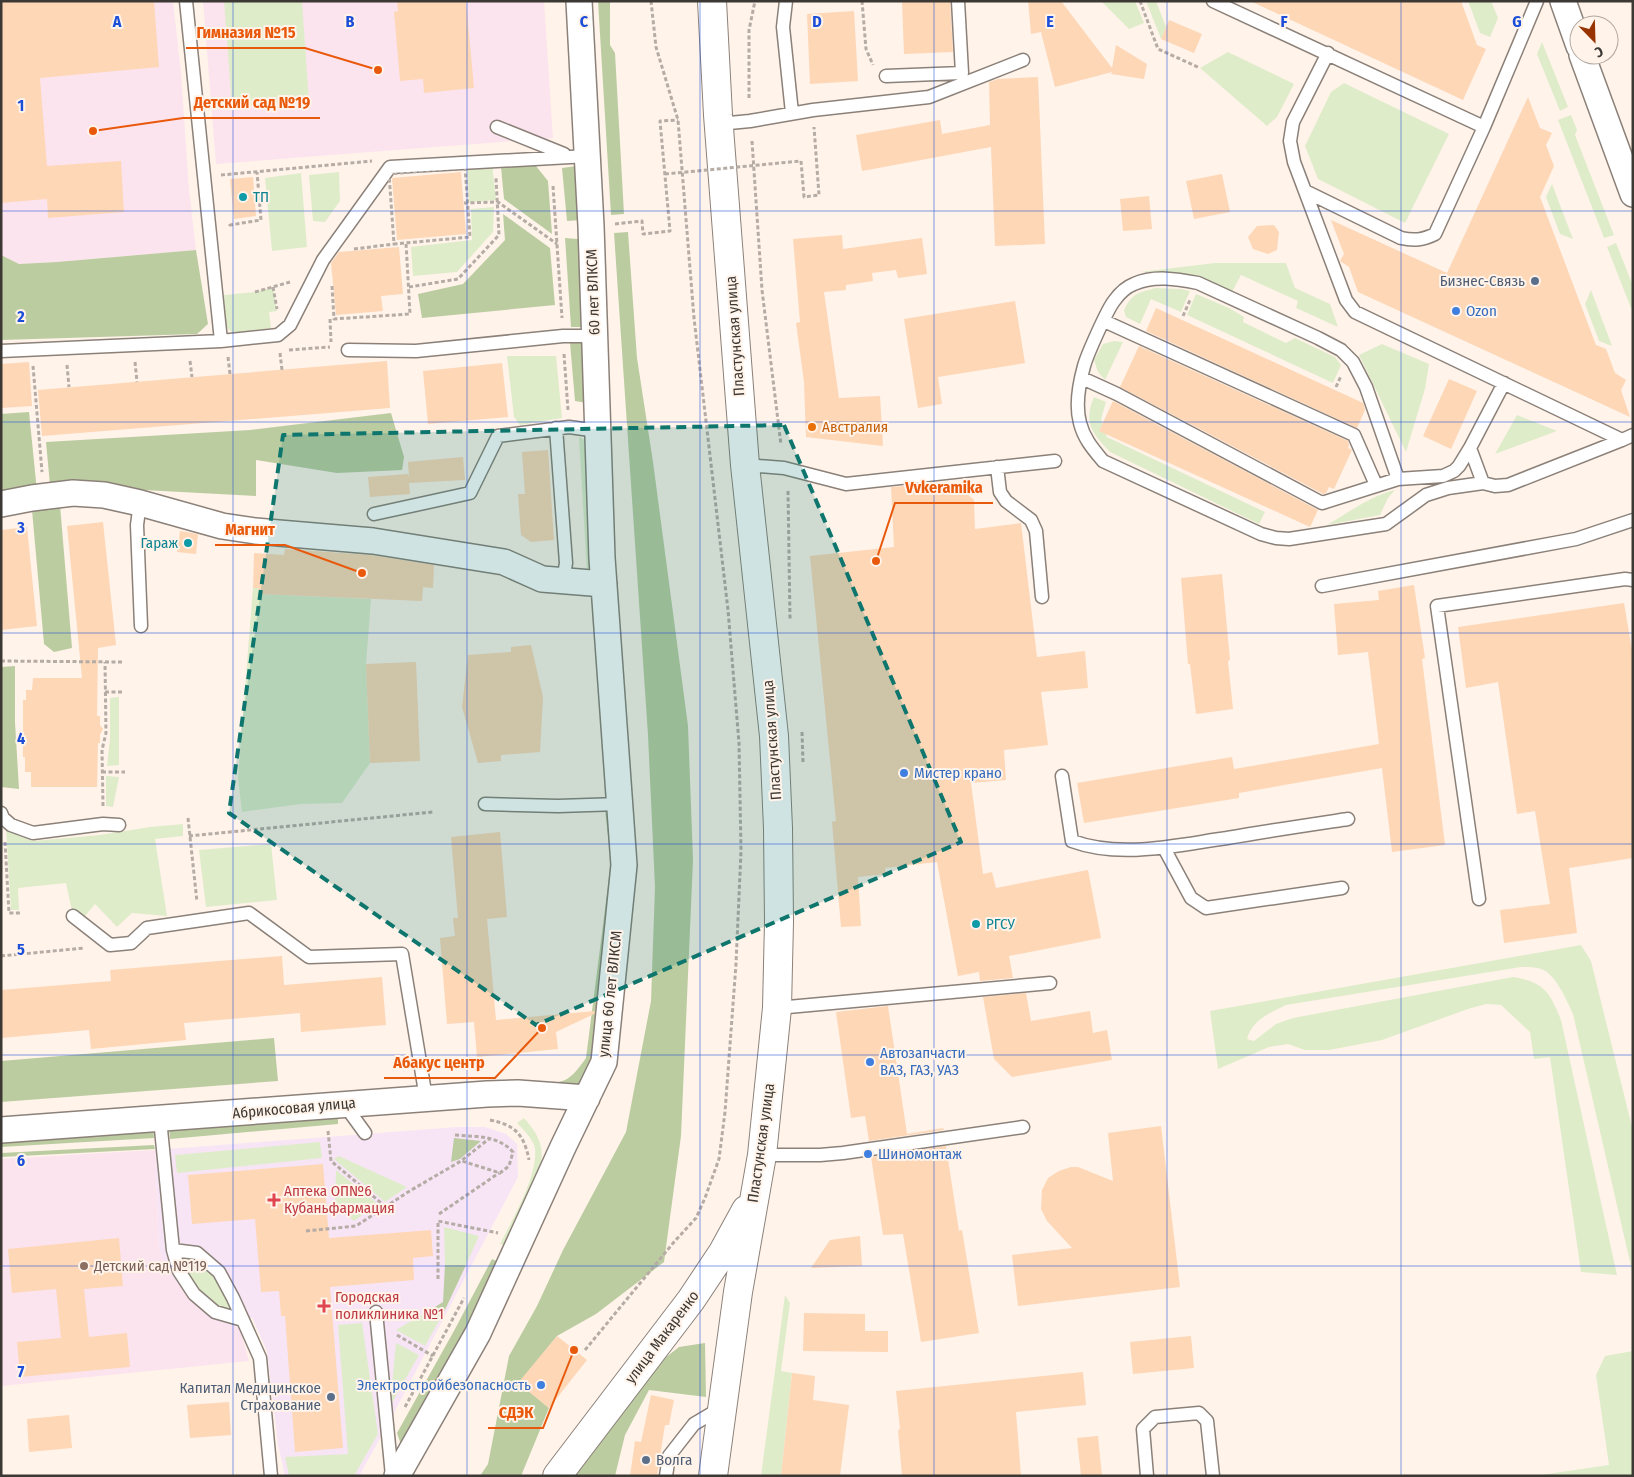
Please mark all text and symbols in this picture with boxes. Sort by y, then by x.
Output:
text: A [112,12,122,31]
text: B [346,12,355,31]
text: C [580,12,589,31]
text: D [812,12,822,31]
text: E [1046,12,1054,31]
text: F [1280,12,1288,31]
text: G [1512,12,1522,31]
north arrow [1569,15,1619,65]
callout: Гимназия №15 [186,17,305,48]
text: Гимназия №15 [196,23,296,42]
text: С [1592,42,1606,61]
callout: Детский сад №19 [183,87,320,118]
text: Детский сад №19 [193,93,310,112]
text: 1 [18,96,24,115]
place label: ТП [253,188,269,206]
marker: ТП [237,191,249,203]
street label: 60 лет ВЛКСМ [583,249,603,335]
place label: Бизнес-Связь [1440,272,1525,290]
street label: Пластунская улица [722,275,748,397]
marker: Бизнес-Связь [1529,275,1541,287]
place label: Ozon [1466,302,1497,320]
marker: Ozon [1450,305,1462,317]
text: 2 [16,307,25,326]
place label: Австралия [822,418,888,436]
marker: Австралия [806,421,818,433]
callout: Vvkeramika [895,472,993,503]
text: Vvkeramika [904,478,983,497]
callout: Магнит [215,514,285,545]
text: 3 [16,518,25,537]
text: Магнит [225,520,275,539]
place label: Гараж [140,534,178,552]
marker: Гараж [182,537,194,549]
street label: Пластунская улица [759,679,785,801]
text: 4 [17,729,25,748]
place label: Мистер крано [914,764,1002,782]
marker: Мистер крано [898,767,910,779]
place label: РГСУ [986,915,1015,933]
marker: РГСУ [970,918,982,930]
street label: улица 60 лет ВЛКСМ [594,930,626,1058]
text: 5 [17,940,25,959]
place label: Автозапчасти ВАЗ, ГАЗ, УАЗ [880,1044,966,1079]
callout: Абакус центр [384,1047,495,1078]
text: Абакус центр [392,1053,485,1072]
marker: Автозапчасти ВАЗ, ГАЗ, УАЗ [864,1056,876,1068]
street label: Пластунская улица [744,1082,778,1204]
street label: Абрикосовая улица [232,1094,356,1122]
place label: Шиномонтаж [878,1145,962,1163]
marker: Шиномонтаж [862,1148,874,1160]
text: 6 [17,1151,25,1170]
place label: Аптека ОП№6 Кубаньфармация [284,1182,395,1217]
marker: Аптека ОП№6 Кубаньфармация [268,1194,280,1206]
place label: Детский сад №119 [93,1257,207,1275]
marker: Детский сад №119 [78,1260,90,1272]
street label: улица Макаренко [621,1287,703,1387]
place label: Городская поликлиника №1 [335,1288,444,1323]
marker: Городская поликлиника №1 [317,1299,331,1313]
text: 7 [18,1362,25,1381]
place label: Электростройбезопасность [357,1376,531,1394]
place label: Капитал Медицинское Страхование [179,1379,321,1414]
marker: Электростройбезопасность [535,1379,547,1391]
marker: Капитал Медицинское Страхование [325,1391,337,1403]
callout: СДЭК [488,1397,543,1428]
text: СДЭК [499,1403,534,1422]
place label: Волга [656,1451,692,1469]
marker: Волга [640,1454,652,1466]

